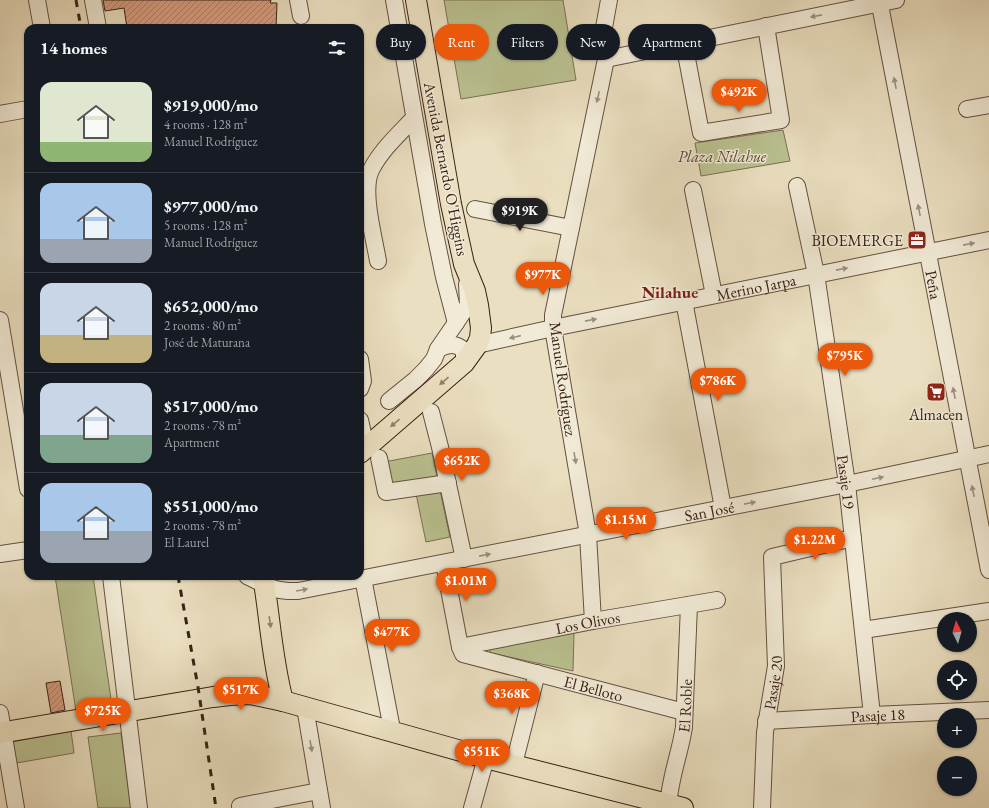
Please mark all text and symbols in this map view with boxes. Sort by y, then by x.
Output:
one-way arrow [810,13,822,19]
chip: Buy [376,24,426,60]
chip: Rent [434,24,489,60]
chip: Filters [497,24,558,60]
chip: New [566,24,620,60]
chip: Apartment [628,24,716,60]
text: 14 homes [40,37,107,59]
icon: filters [326,37,348,59]
one-way arrow [892,77,898,89]
street label: Avenida Bernardo O'Higgins [419,79,473,258]
pin: $492K [711,79,767,113]
text: $492K [721,83,757,100]
one-way arrow [595,91,601,103]
text: $919,000/mo [164,94,258,116]
icon: home [72,98,120,146]
text: 4 rooms · 128 m² [164,116,248,133]
text: Manuel Rodríguez [164,133,257,150]
park label: Plaza Nilahue [678,146,767,167]
text: $977,000/mo [164,195,258,217]
pin: $919K [492,198,548,232]
icon: home [72,199,120,247]
text: $919K [502,202,538,219]
one-way arrow [916,204,922,216]
text: 5 rooms · 128 m² [164,217,248,234]
office icon: BIOEMERGE [906,229,928,251]
place label: BIOEMERGE [811,230,903,251]
text: Manuel Rodríguez [164,234,257,251]
one-way arrow [963,240,975,246]
pin: $977K [515,262,571,296]
text: $977K [525,266,561,283]
one-way arrow [836,266,848,272]
street label: Peña [921,268,947,302]
street label: Merino Jarpa [714,269,798,305]
district label: Nilahue [642,281,698,303]
text: $652,000/mo [164,295,258,317]
icon: home [72,299,120,347]
one-way arrow [585,316,597,322]
text: 2 rooms · 80 m² [164,317,241,334]
street label: Manuel Rodríguez [545,321,581,437]
text: José de Maturana [164,334,250,351]
one-way arrow [509,334,521,340]
pin: $795K [817,343,873,377]
text: $795K [827,347,863,364]
pin: $786K [690,368,746,402]
text: $786K [700,372,736,389]
one-way arrow [439,376,449,385]
supermarket icon: Almacen [925,381,947,403]
one-way arrow [951,387,957,399]
text: $517,000/mo [164,395,258,417]
icon: home [72,399,120,447]
place label: Almacen [908,404,964,425]
text: 2 rooms · 78 m² [164,417,241,434]
one-way arrow [389,418,400,427]
text: Apartment [164,434,219,451]
pin: $652K [434,448,490,482]
text: $652K [444,452,480,469]
one-way arrow [572,452,578,465]
street label: Pasaje 19 [832,453,860,510]
one-way arrow [871,474,884,480]
one-way arrow [970,484,976,497]
text: $551,000/mo [164,495,258,517]
street label: San José [683,496,736,526]
icon: home [72,499,120,547]
one-way arrow [744,500,756,506]
pin: $1.15M [593,507,659,541]
text: $1.15M [605,511,647,528]
text: 2 rooms · 78 m² [164,517,241,534]
pin: $1.22M [782,527,848,561]
text: $1.22M [794,531,836,548]
text: El Laurel [164,534,209,551]
one-way arrow [479,551,491,557]
pin: $1.01M [433,568,499,602]
text: $1.01M [445,572,487,589]
one-way arrow [296,587,309,593]
street label: Los Olivos [554,606,622,639]
north arrow [937,612,977,652]
map controls [937,612,977,796]
one-way arrow [267,616,273,628]
pin: $477K [364,619,420,653]
text: $477K [374,623,410,640]
street label: Pasaje 20 [758,655,787,711]
button: locate [937,660,977,700]
street label: El Belloto [562,670,625,706]
pin: $517K [213,677,269,711]
street label: El Roble [673,679,696,734]
text: $517K [223,681,259,698]
pin: $368K [484,681,540,715]
text: $368K [494,685,530,702]
pin: $725K [75,698,131,732]
text: $725K [85,702,121,719]
street label: Pasaje 18 [850,703,906,727]
button: + [937,708,977,748]
pin: $551K [454,739,510,773]
one-way arrow [309,740,315,752]
text: $551K [464,743,500,760]
button: − [937,756,977,796]

